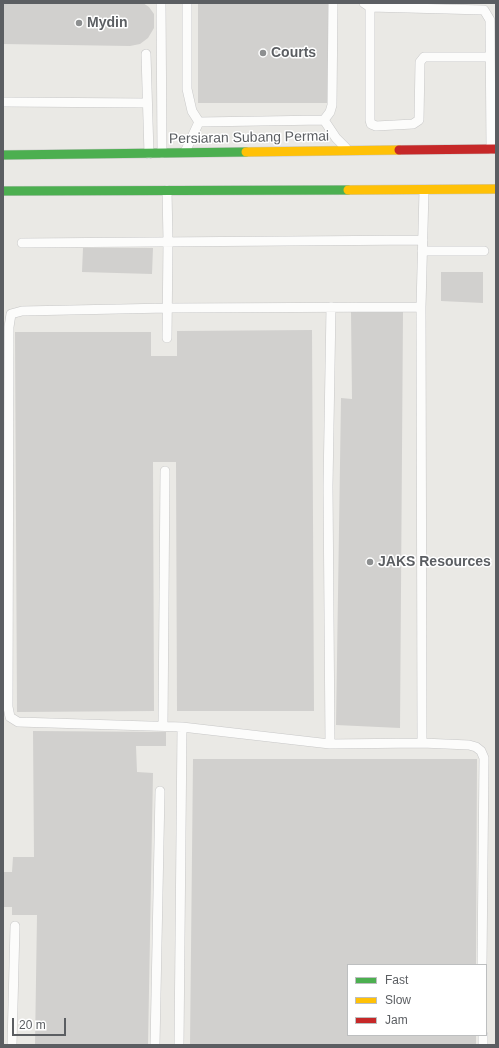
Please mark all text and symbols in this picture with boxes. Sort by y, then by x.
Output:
place label: Mydin [87,15,127,31]
marker: Mydin [74,18,84,28]
place label: Courts [271,45,316,61]
marker: Courts [258,48,268,58]
street label: Persiaran Subang Permai [169,128,329,148]
place label: JAKS Resources [378,554,491,570]
marker: JAKS Resources [365,557,375,567]
legend [347,964,487,1036]
text: Fast [385,973,408,987]
text: Slow [385,993,411,1007]
scale bar [14,1010,68,1036]
text: Jam [385,1013,408,1027]
text: 20 m [19,1018,46,1032]

